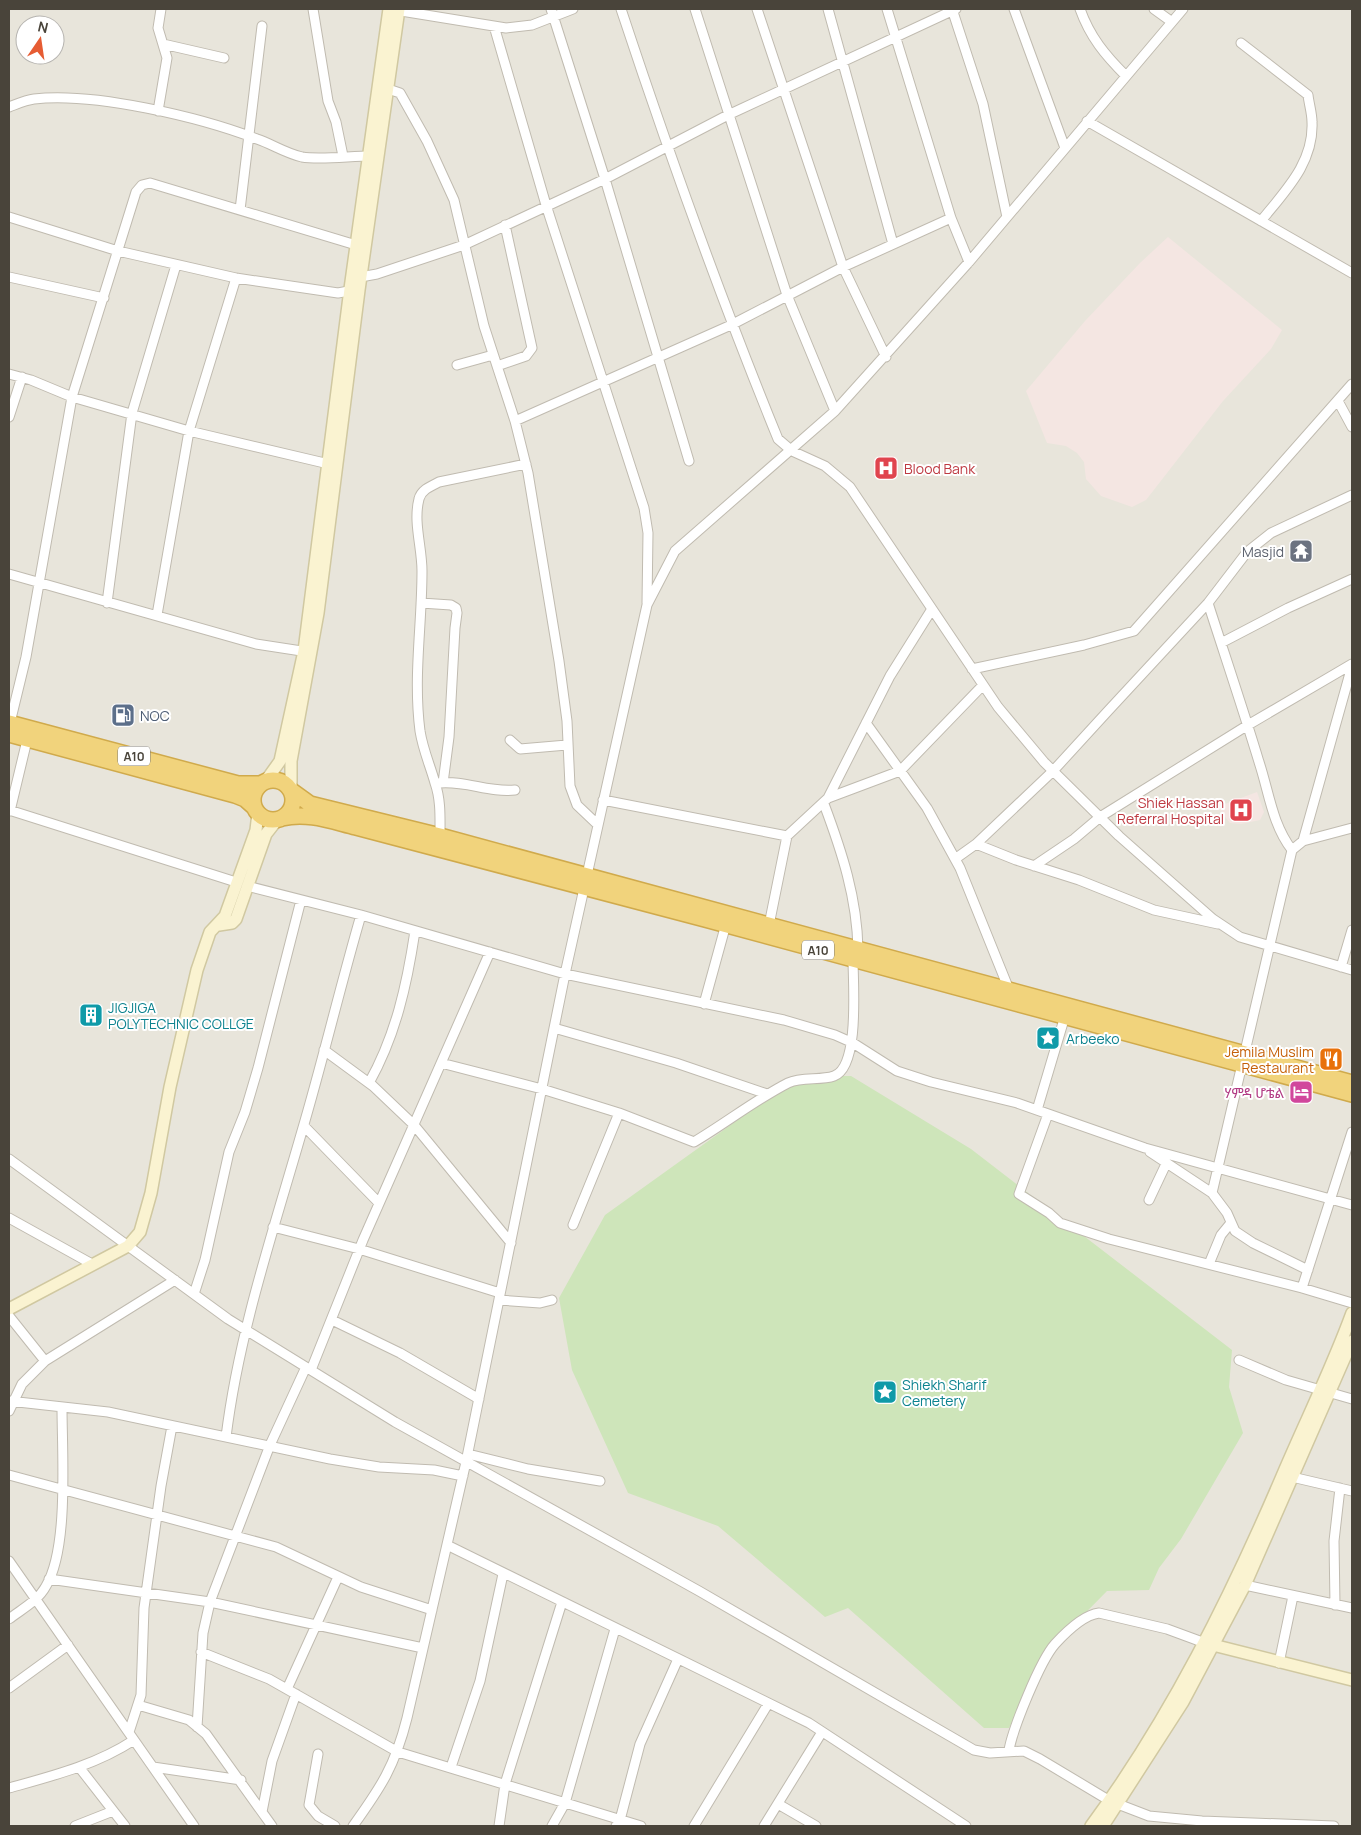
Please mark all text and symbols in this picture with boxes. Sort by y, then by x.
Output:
north arrow [15,15,65,65]
text: N [36,16,50,37]
hospital icon: Blood Bank [873,455,899,481]
place label: Blood Bank [904,459,976,478]
temple icon: Masjid [1288,538,1314,564]
place label: Masjid [1242,542,1284,561]
fuel station icon: NOC [110,702,136,728]
place label: NOC [140,706,170,725]
road number: A10 [118,746,150,766]
place label: Shiek Hassan Referral Hospital [1117,793,1224,828]
hospital icon: Shiek Hassan Referral Hospital [1228,797,1254,823]
road number: A10 [802,940,834,960]
place label: JIGJIGA POLYTECHNIC COLLGE [108,998,254,1033]
building icon: JIGJIGA POLYTECHNIC COLLGE [78,1002,104,1028]
place icon: Arbeeko [1035,1025,1061,1051]
place label: Arbeeko [1066,1029,1120,1048]
place label: Jemila Muslim Restaurant [1225,1042,1314,1077]
restaurant icon: Jemila Muslim Restaurant [1318,1046,1344,1072]
hotel icon: ሃምዳ ሆቴል [1288,1079,1314,1105]
place label: ሃምዳ ሆቴል [1224,1083,1285,1102]
place label: Shiekh Sharif Cemetery [902,1375,986,1410]
place icon: Shiekh Sharif Cemetery [872,1379,898,1405]

